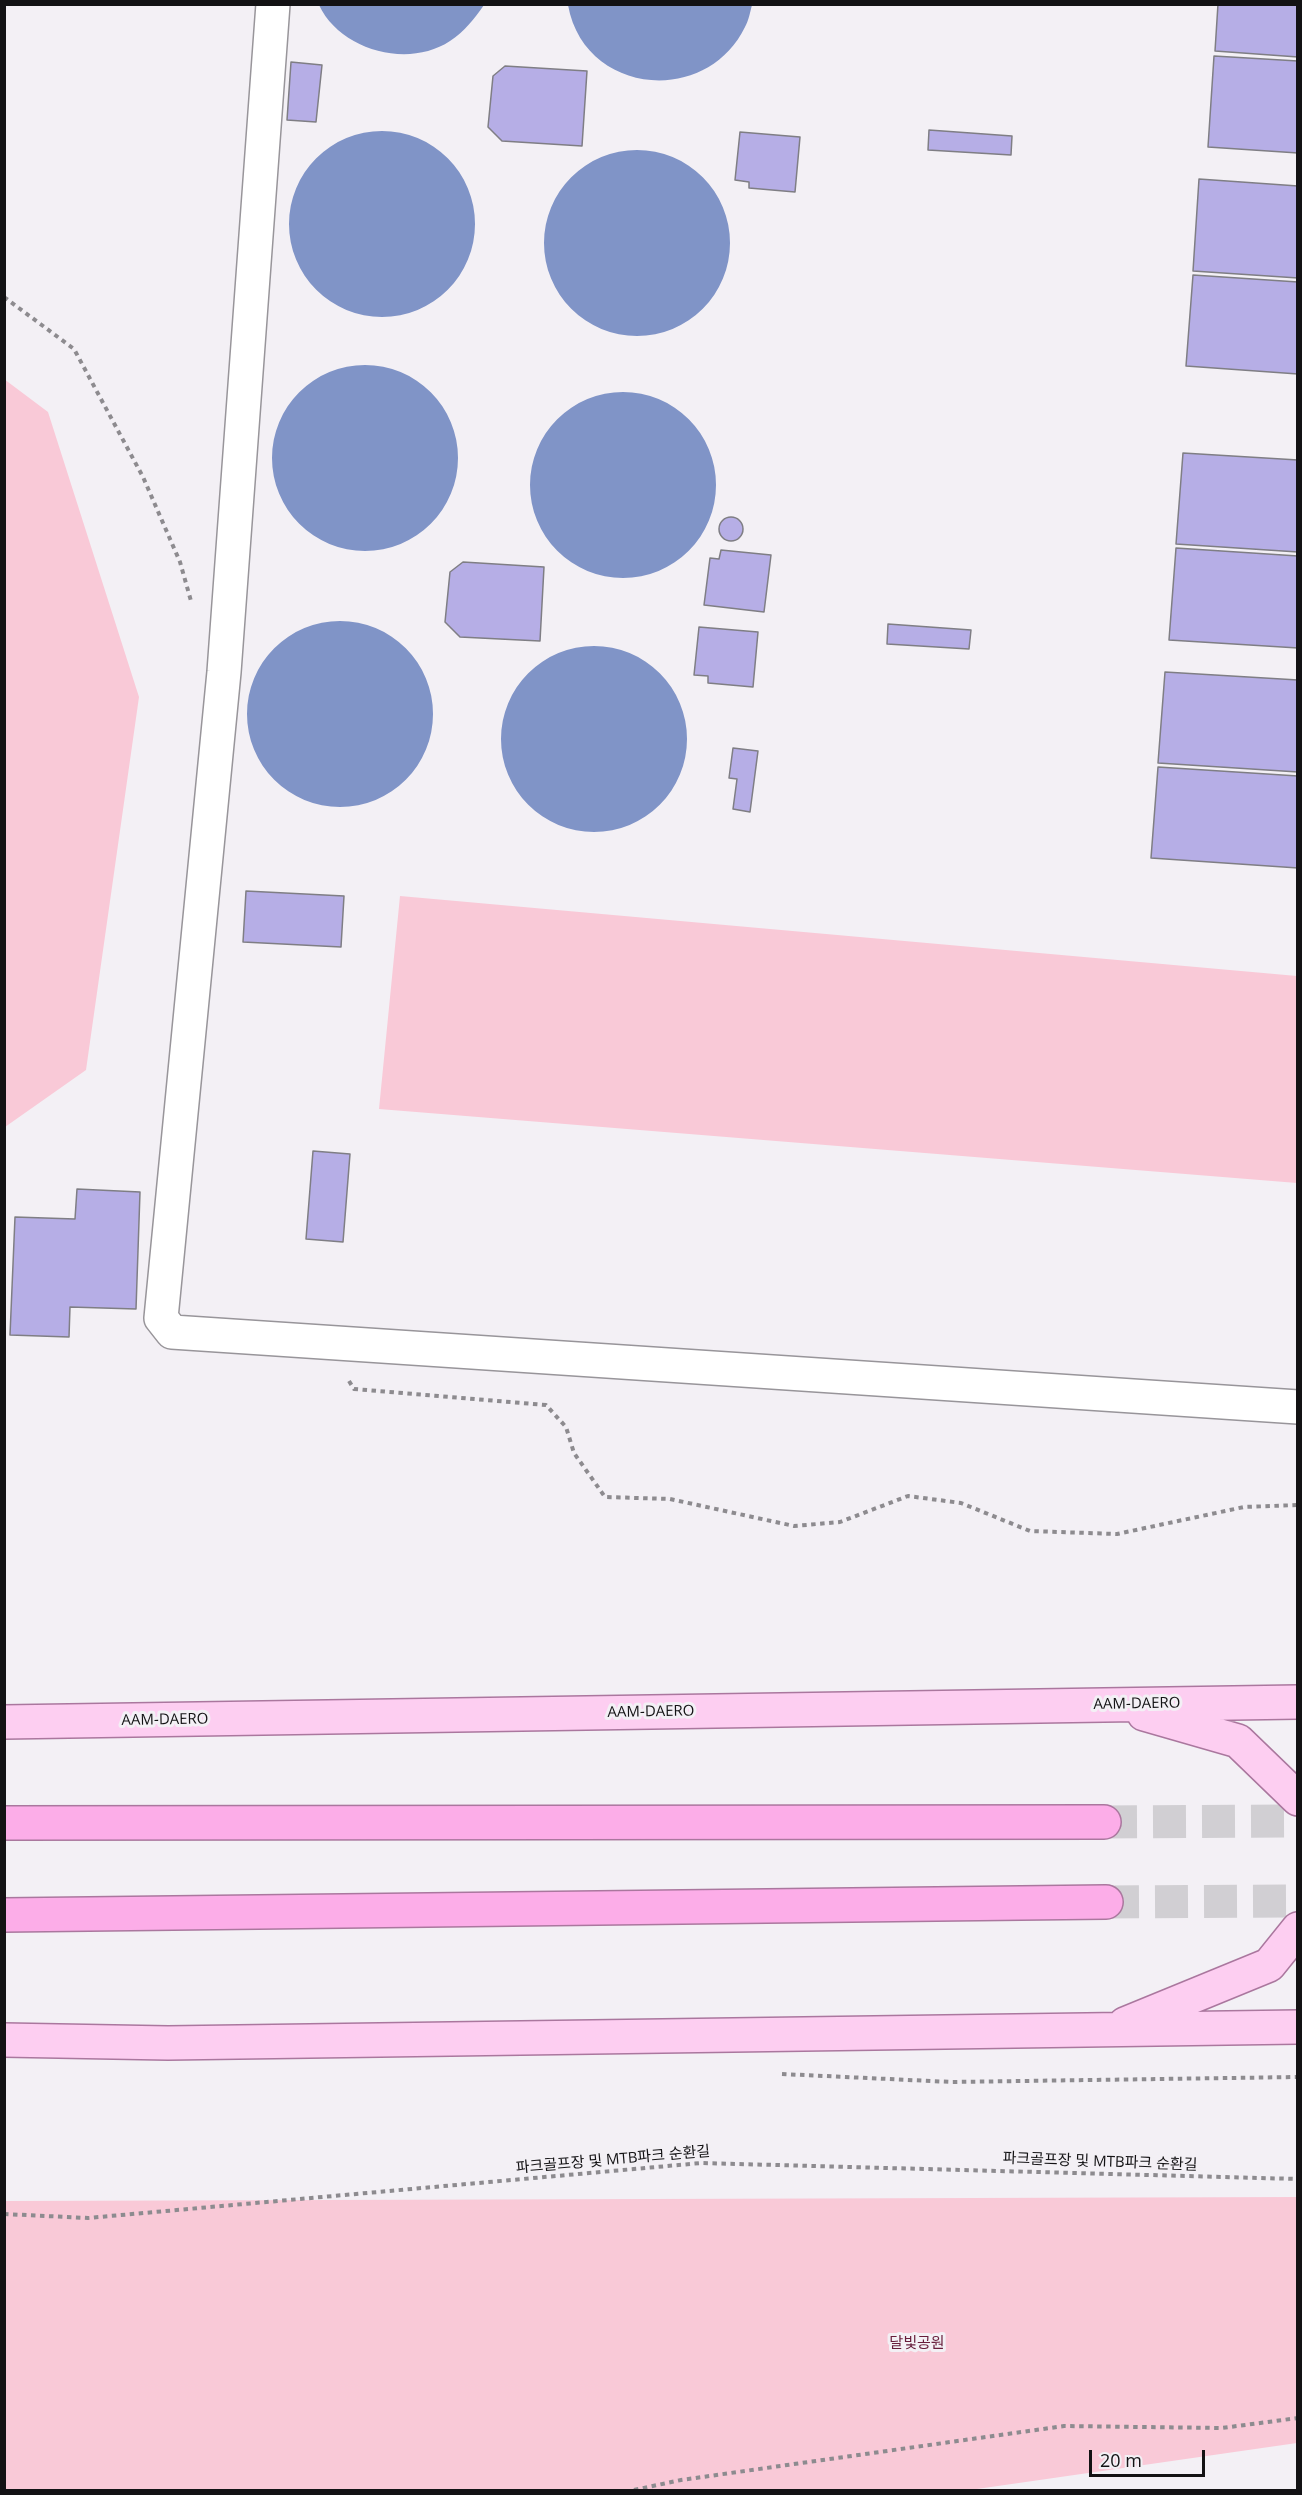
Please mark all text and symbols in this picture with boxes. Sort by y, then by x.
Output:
street label: AAM-DAERO [1093,1694,1181,1714]
street label: AAM-DAERO [607,1702,695,1722]
street label: AAM-DAERO [121,1710,209,1730]
street label: 파크골프장 및 MTB파크 순환길 [515,2143,711,2177]
street label: 파크골프장 및 MTB파크 순환길 [1002,2150,1198,2174]
park label: 달빛공원 [889,2335,945,2353]
scale bar [1092,2438,1208,2476]
text: 20 m [1100,2448,1142,2472]

